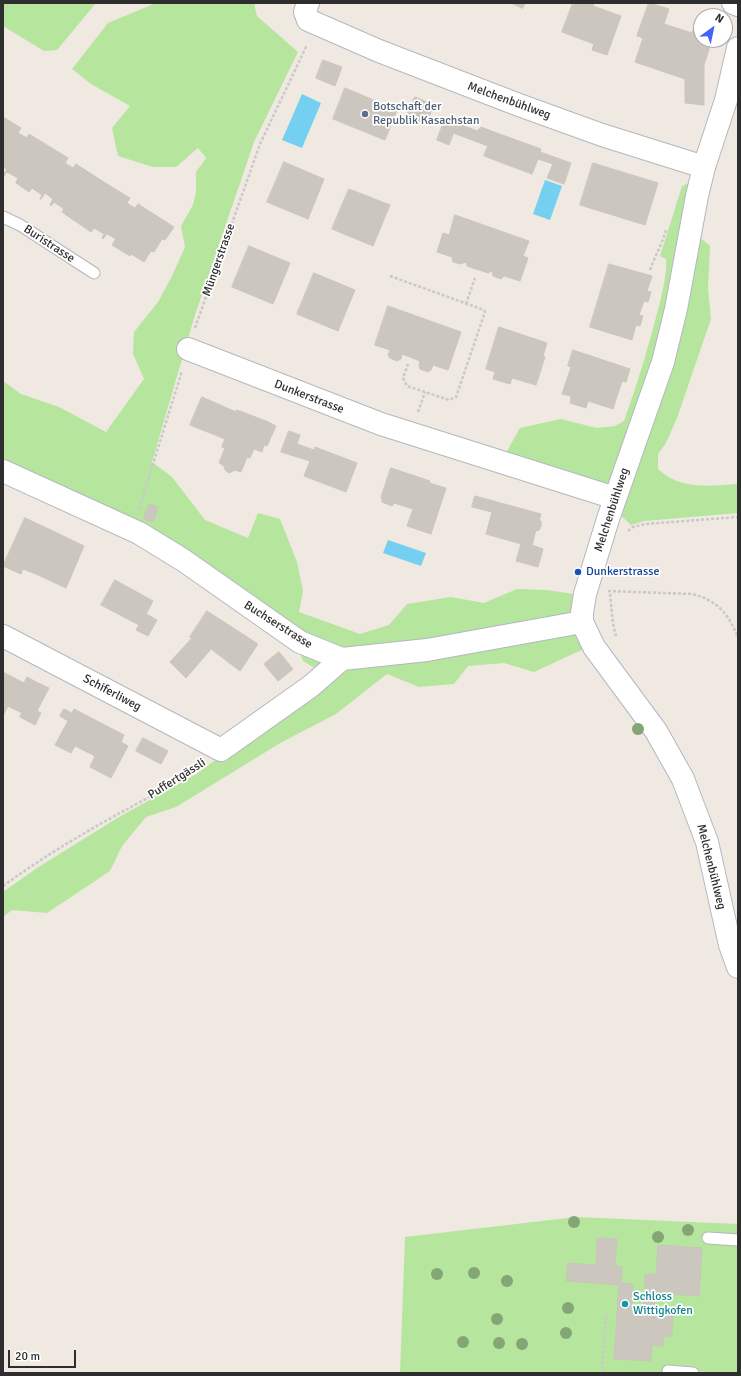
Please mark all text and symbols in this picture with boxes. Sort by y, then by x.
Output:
north arrow [693,8,733,48]
text: N [713,11,726,26]
street label: Melchenbühlweg [465,79,553,123]
place label: Botschaft der Republik Kasachstan [373,100,479,128]
marker: Botschaft der Republik Kasachstan [360,109,370,119]
street label: Buristrasse [21,222,77,266]
street label: Müngerstrasse [200,222,238,298]
street label: Dunkerstrasse [272,377,346,417]
street label: Melchenbühlweg [592,466,632,554]
place label: Dunkerstrasse [586,565,659,579]
marker: Dunkerstrasse [573,567,583,577]
street label: Buchserstrasse [241,598,315,652]
street label: Schiferliweg [80,672,144,714]
street label: Puffertgässli [146,756,208,802]
street label: Melchenbühlweg [693,823,729,911]
place label: Schloss Wittigkofen [633,1290,693,1318]
marker: Schloss Wittigkofen [620,1299,630,1309]
scale bar [10,1342,78,1368]
text: 20 m [15,1349,40,1364]

